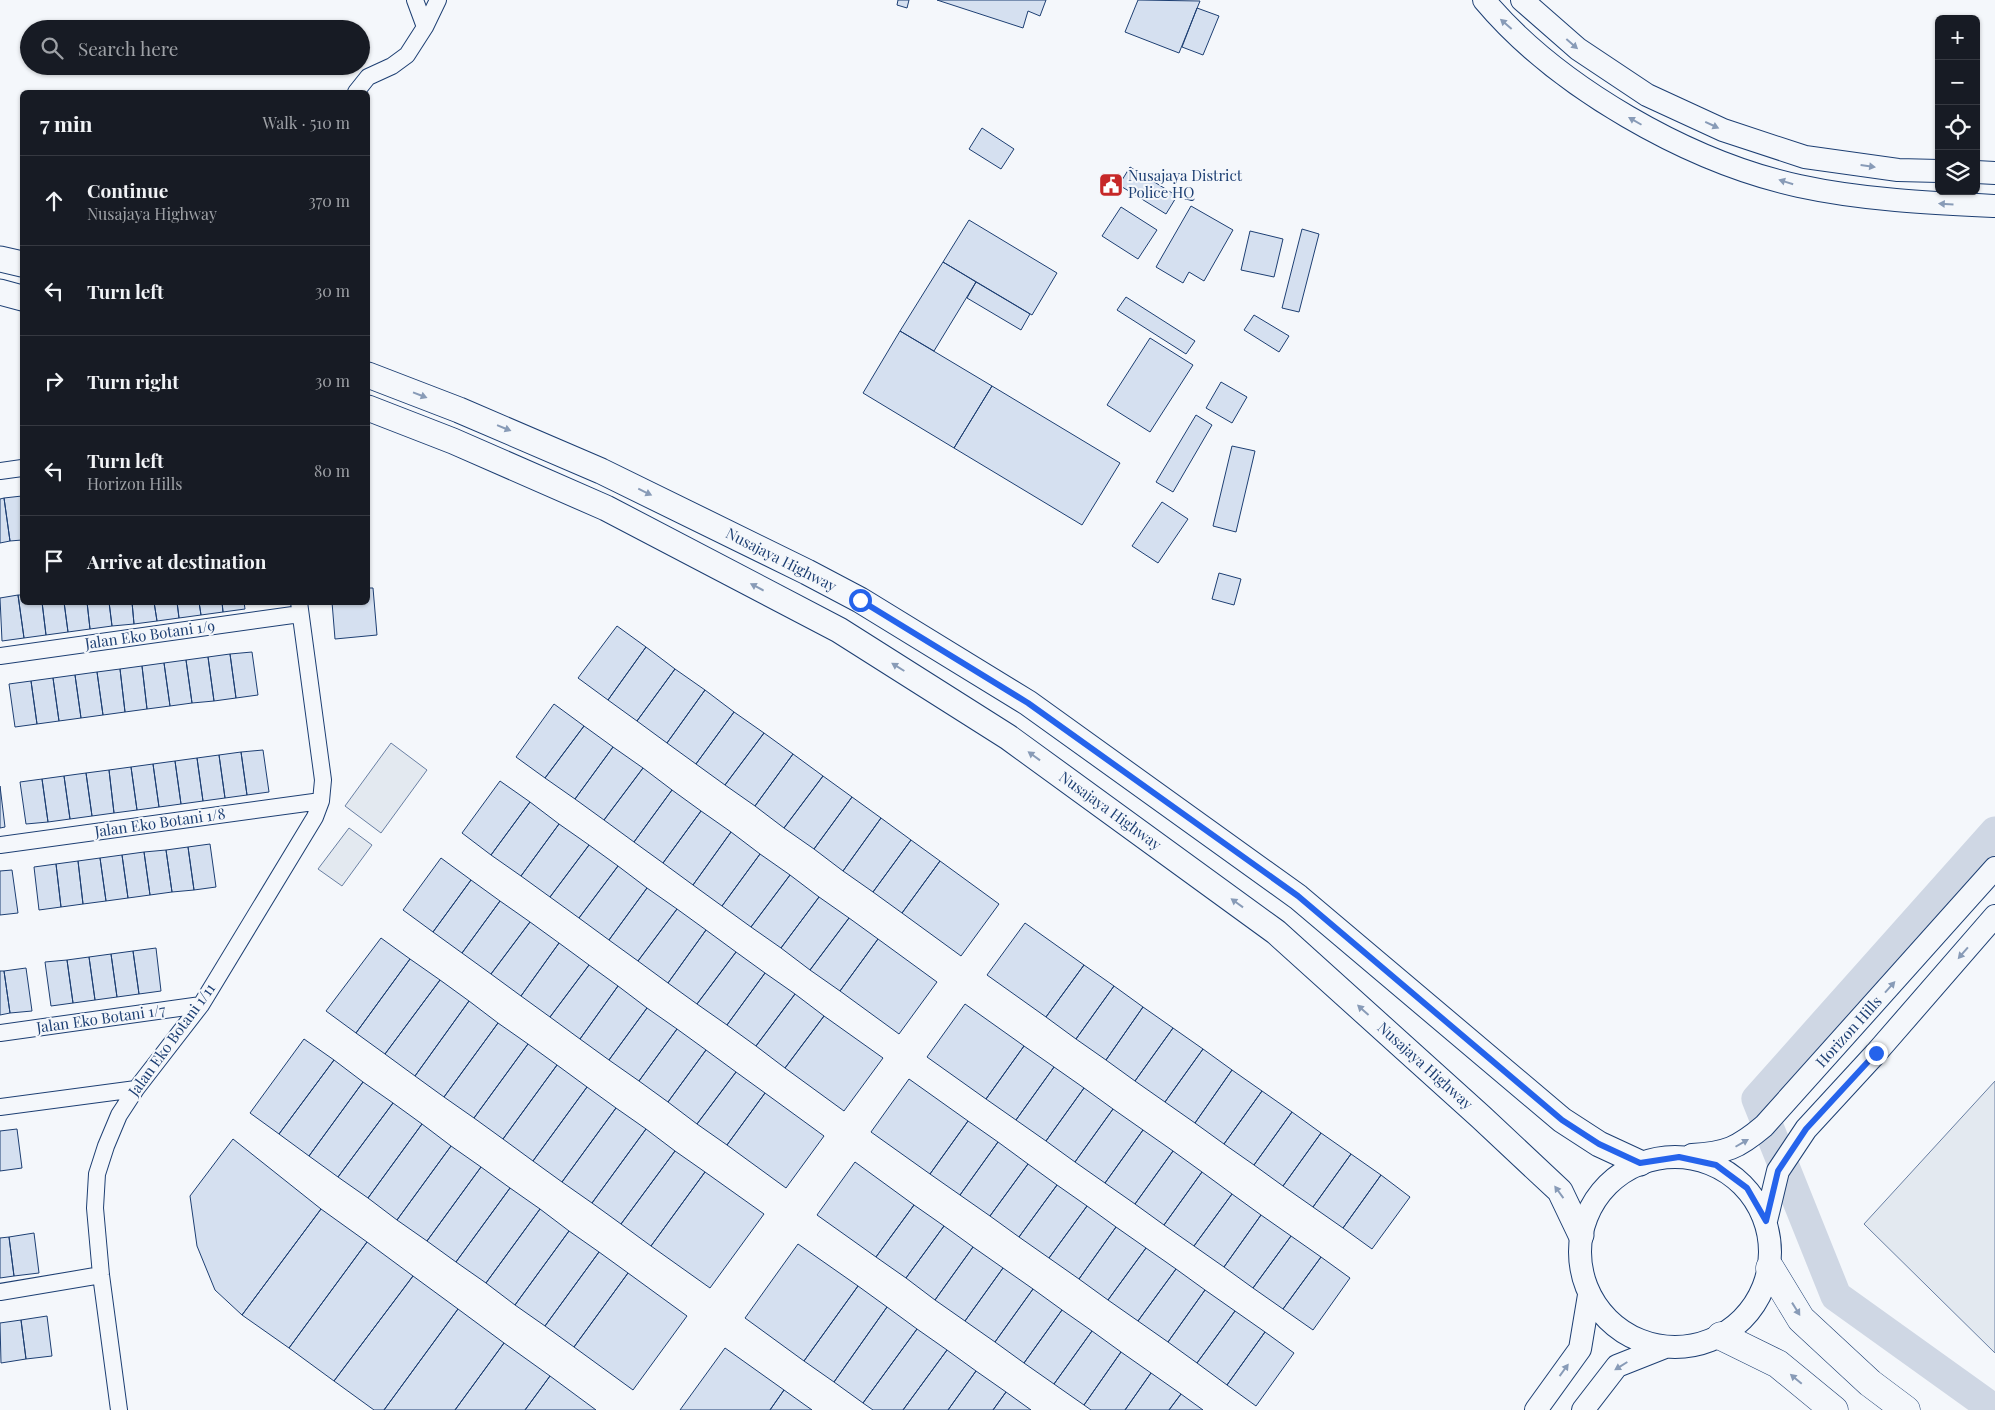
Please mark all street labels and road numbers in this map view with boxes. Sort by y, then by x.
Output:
street label: Nusajaya Highway [723,523,841,596]
street label: Jalan Eko Botani 1/9 [82,615,216,653]
street label: Nusajaya Highway [1055,766,1166,854]
street label: Jalan Eko Botani 1/8 [92,803,227,841]
street label: Jalan Eko Botani 1/11 [123,979,219,1101]
street label: Horizon Hills [1811,991,1886,1071]
street label: Jalan Eko Botani 1/7 [34,999,167,1037]
street label: Nusajaya Highway [1374,1017,1478,1114]

